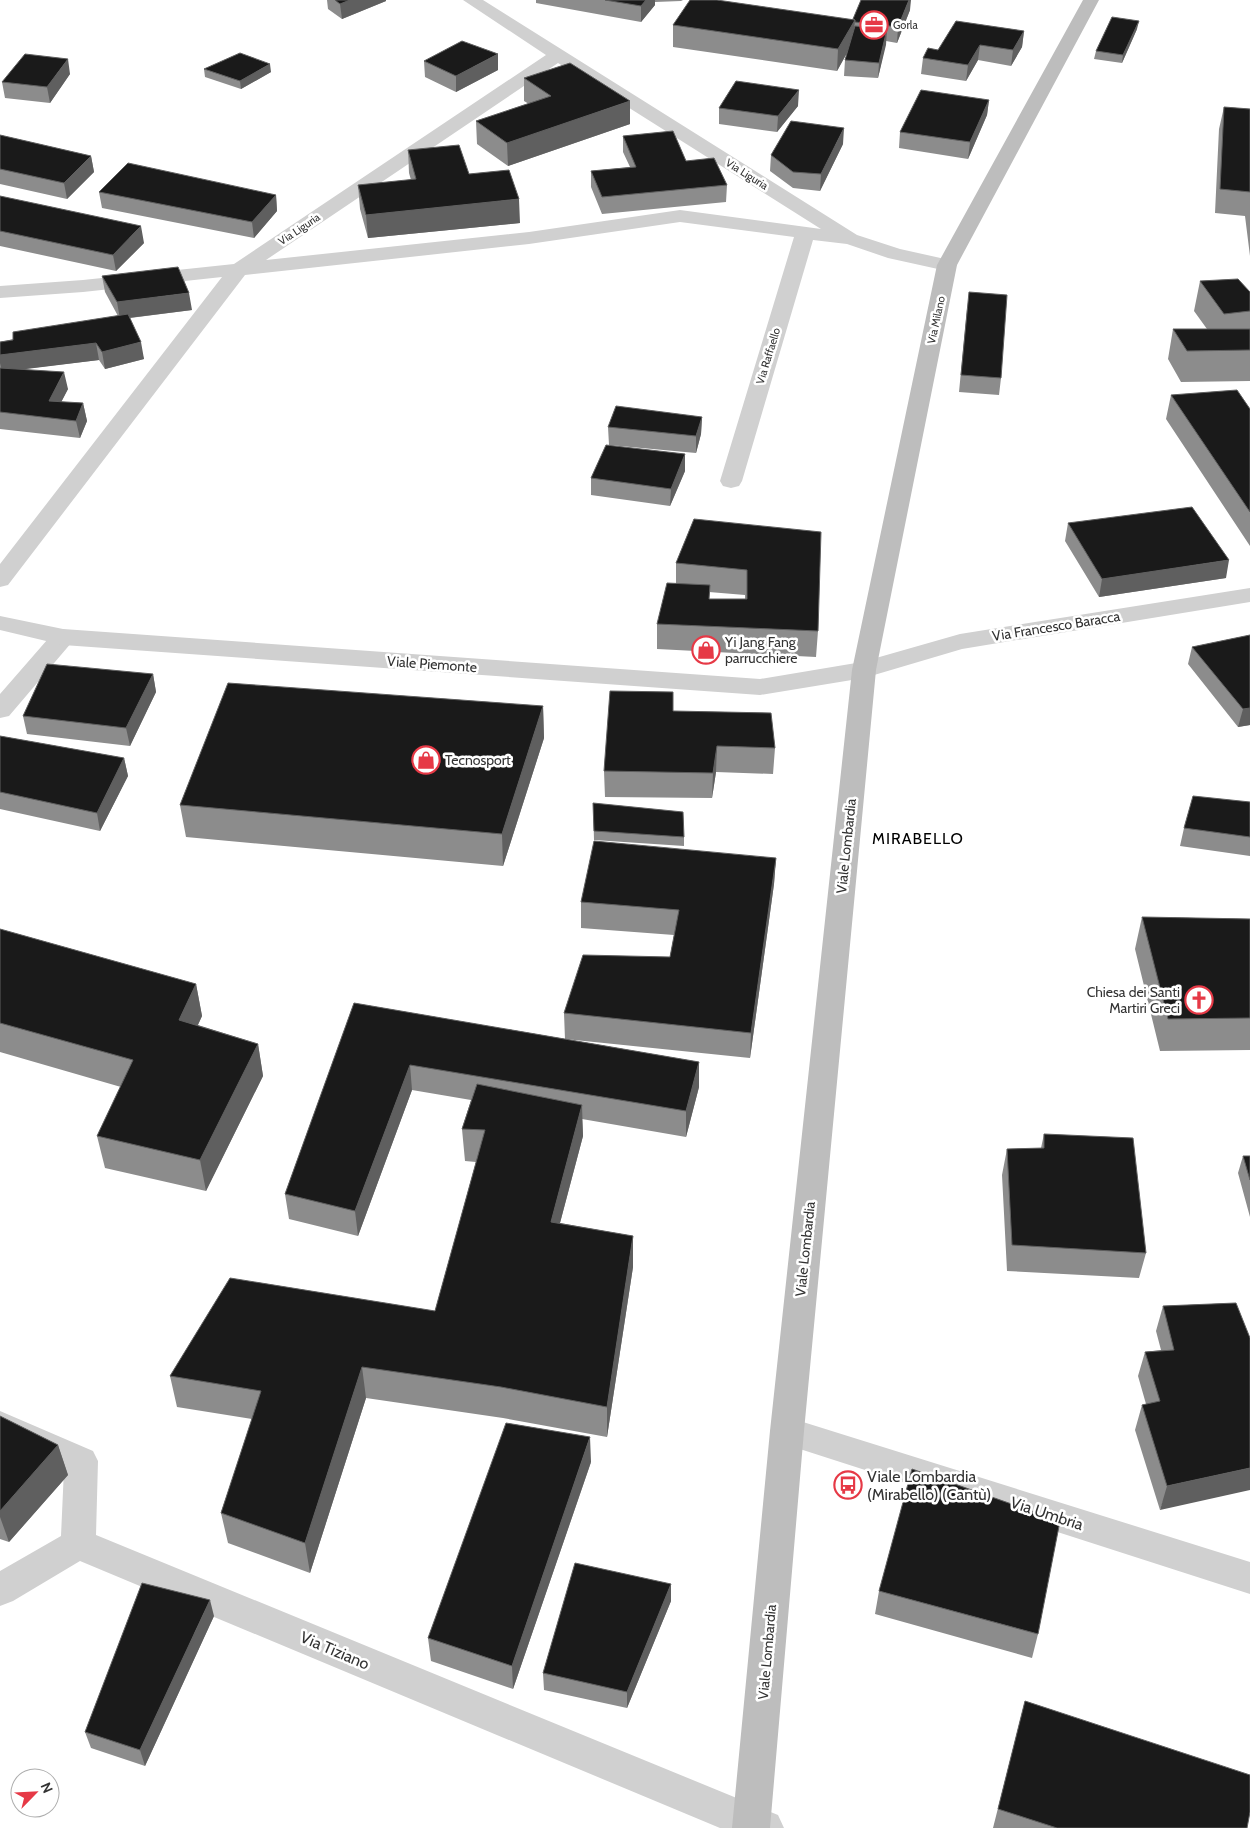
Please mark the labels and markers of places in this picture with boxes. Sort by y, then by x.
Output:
office icon: Gorla [859,10,889,40]
place label: Gorla [893,18,918,32]
place label: Yi Jang Fang parrucchiere [724,633,797,667]
shop icon: Yi Jang Fang parrucchiere [691,635,721,665]
shop icon: Tecnosport [411,745,441,775]
place label: Tecnosport [445,751,511,769]
place label: Chiesa dei Santi Martiri Greci [1087,983,1180,1017]
church icon: Chiesa dei Santi Martiri Greci [1184,985,1214,1015]
place label: Viale Lombardia (Mirabello) (Cantù) [867,1467,991,1504]
bus stop icon: Viale Lombardia (Mirabello) (Cantù) [833,1470,863,1500]

